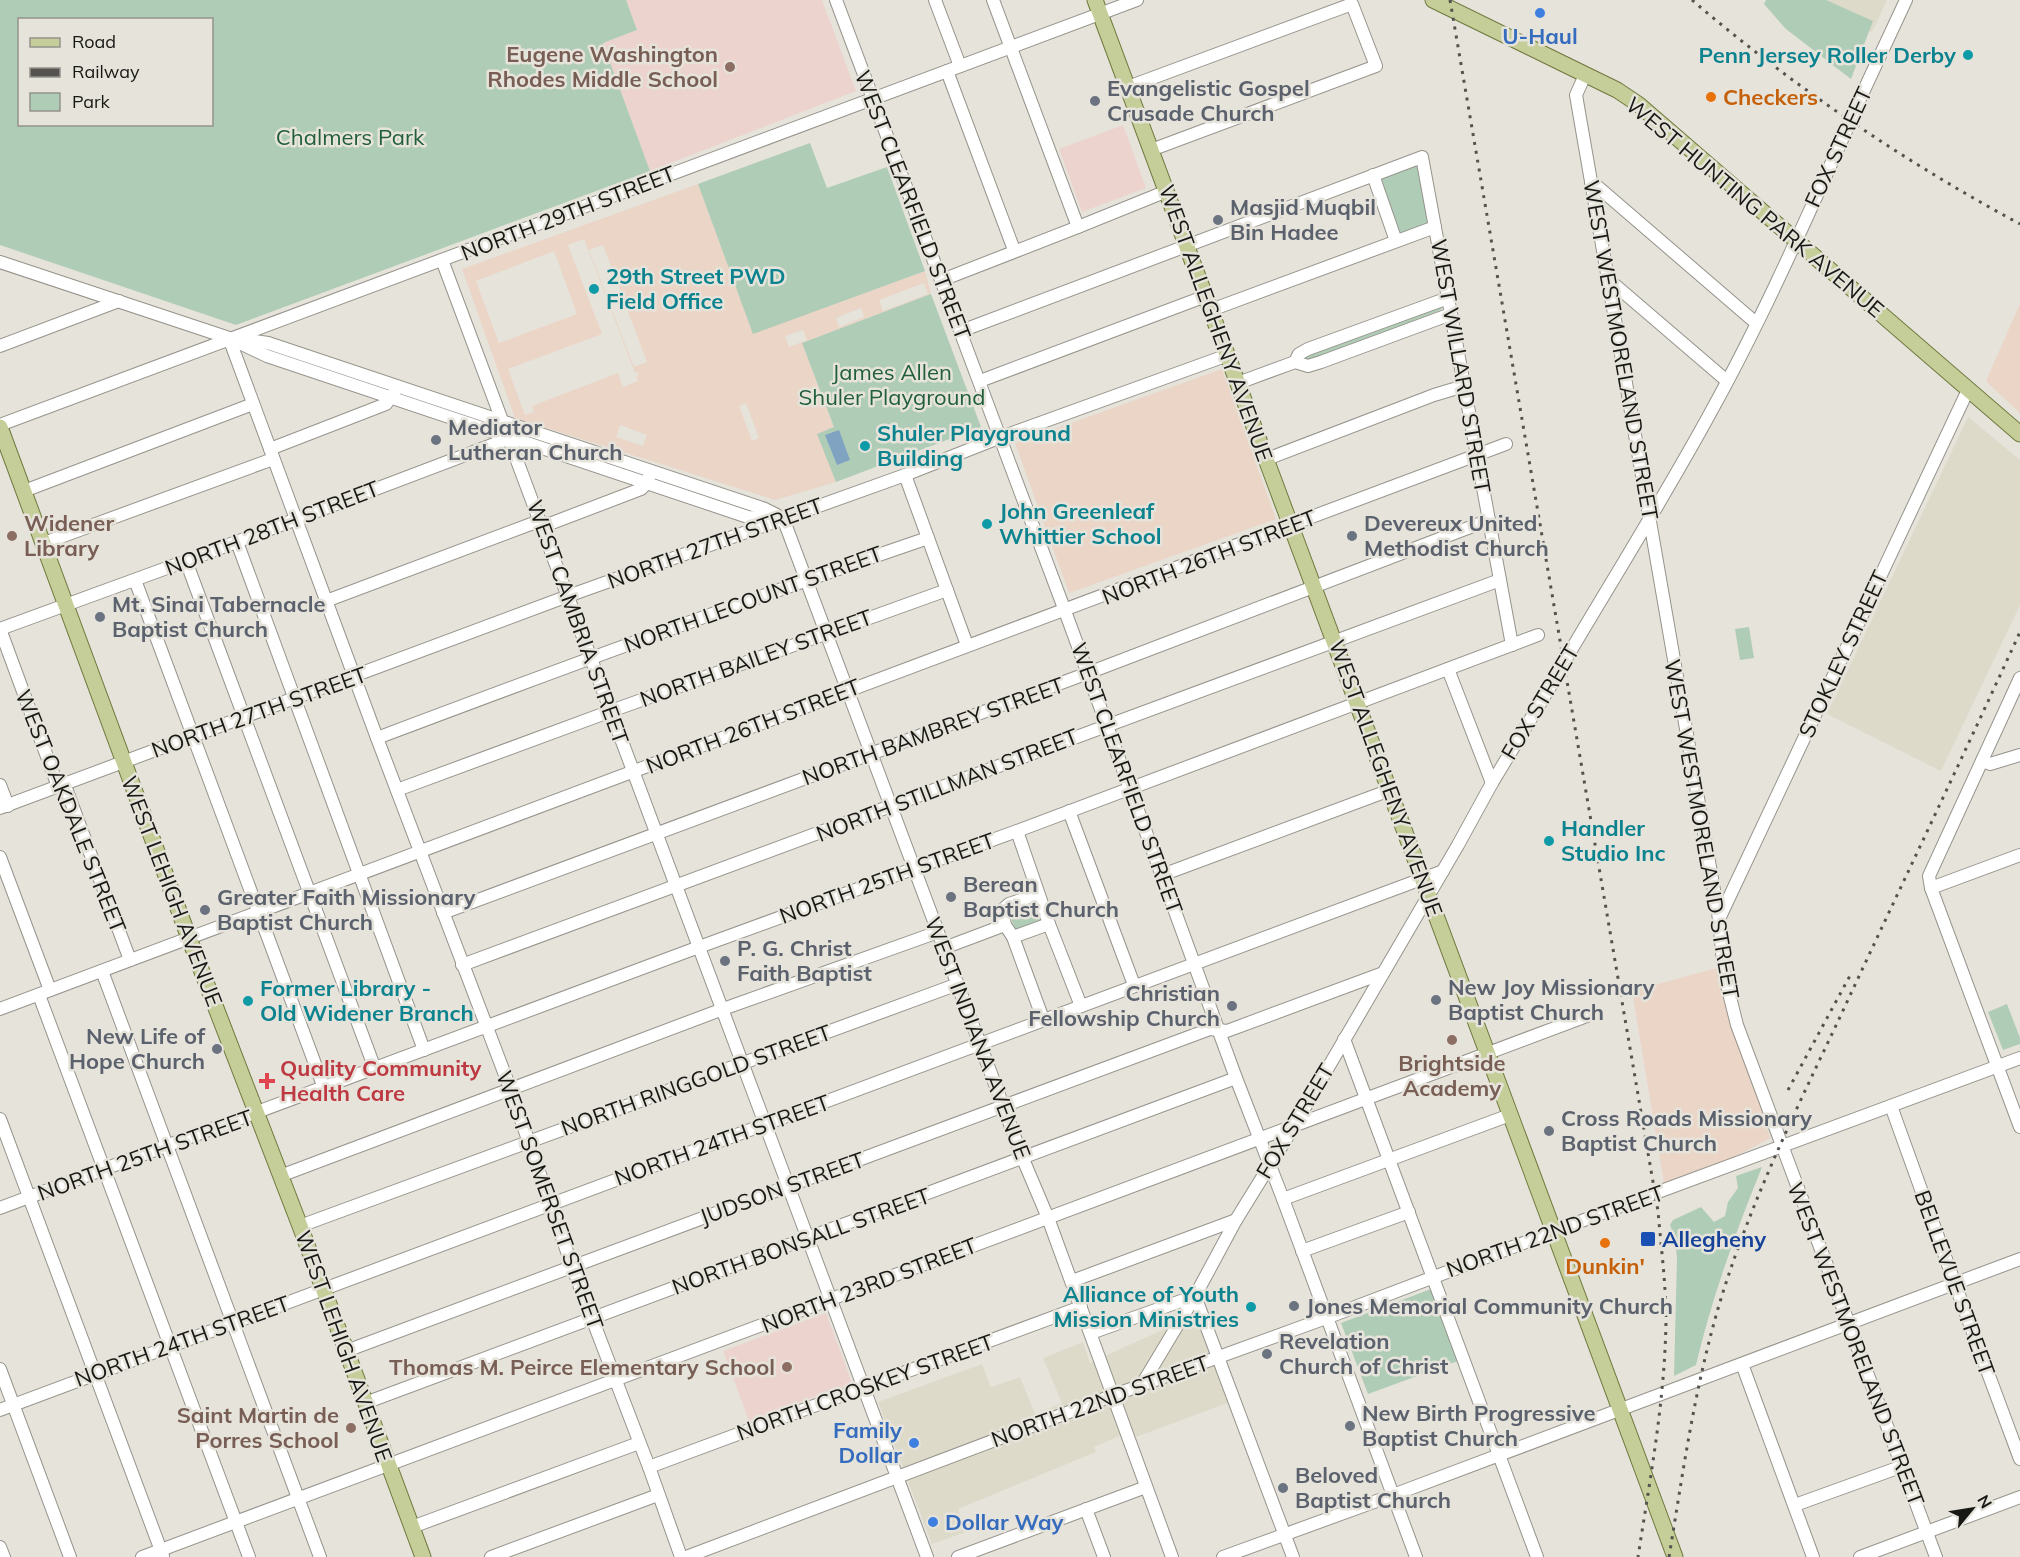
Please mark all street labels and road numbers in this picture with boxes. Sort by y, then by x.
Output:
street label: WEST CLEARFIELD STREET [849,66,977,344]
street label: FOX STREET [1798,83,1878,211]
street label: WEST HUNTING PARK AVENUE [1620,91,1890,323]
street label: NORTH 29TH STREET [457,159,679,267]
street label: WEST WESTMORELAND STREET [1577,178,1665,522]
street label: WEST ALLEGHENY AVENUE [1153,181,1279,465]
street label: WEST WILLARD STREET [1425,237,1497,495]
street label: NORTH 28TH STREET [161,474,383,582]
street label: NORTH 27TH STREET [603,491,827,595]
street label: WEST CAMBRIA STREET [521,496,635,748]
street label: NORTH 26TH STREET [1098,503,1320,611]
street label: NORTH LECOUNT STREET [620,539,886,659]
street label: STOKLEY STREET [1792,566,1894,742]
street label: NORTH BAILEY STREET [636,603,876,713]
street label: WEST ALLEGHENY AVENUE [1323,636,1449,920]
street label: WEST CLEARFIELD STREET [1065,639,1189,917]
street label: FOX STREET [1495,639,1585,765]
street label: WEST WESTMORELAND STREET [1658,657,1746,1001]
street label: NORTH 27TH STREET [147,660,371,764]
street label: NORTH BAMBREY STREET [798,671,1068,791]
street label: NORTH 26TH STREET [642,672,864,780]
street label: WEST OAKDALE STREET [9,685,133,937]
street label: NORTH STILLMAN STREET [812,722,1082,848]
street label: WEST LEHIGH AVENUE [115,772,229,1010]
street label: NORTH 25TH STREET [775,826,999,930]
street label: WEST INDIANA AVENUE [919,913,1037,1163]
street label: NORTH RINGGOLD STREET [557,1018,835,1142]
street label: FOX STREET [1250,1058,1340,1184]
street label: WEST SOMERSET STREET [490,1067,610,1333]
street label: NORTH 24TH STREET [610,1088,834,1192]
street label: NORTH 25TH STREET [33,1103,257,1207]
street label: JUDSON STREET [696,1145,868,1231]
street label: WEST WESTMORELAND STREET [1781,1178,1931,1510]
street label: NORTH 22ND STREET [1442,1179,1668,1283]
street label: NORTH BONSALL STREET [668,1181,934,1301]
street label: BELLEVUE STREET [1908,1186,2002,1380]
street label: WEST LEHIGH AVENUE [289,1226,399,1466]
street label: NORTH 23RD STREET [757,1231,981,1339]
street label: NORTH 24TH STREET [70,1289,294,1393]
street label: NORTH CROSKEY STREET [733,1327,997,1447]
street label: NORTH 22ND STREET [987,1349,1213,1453]

